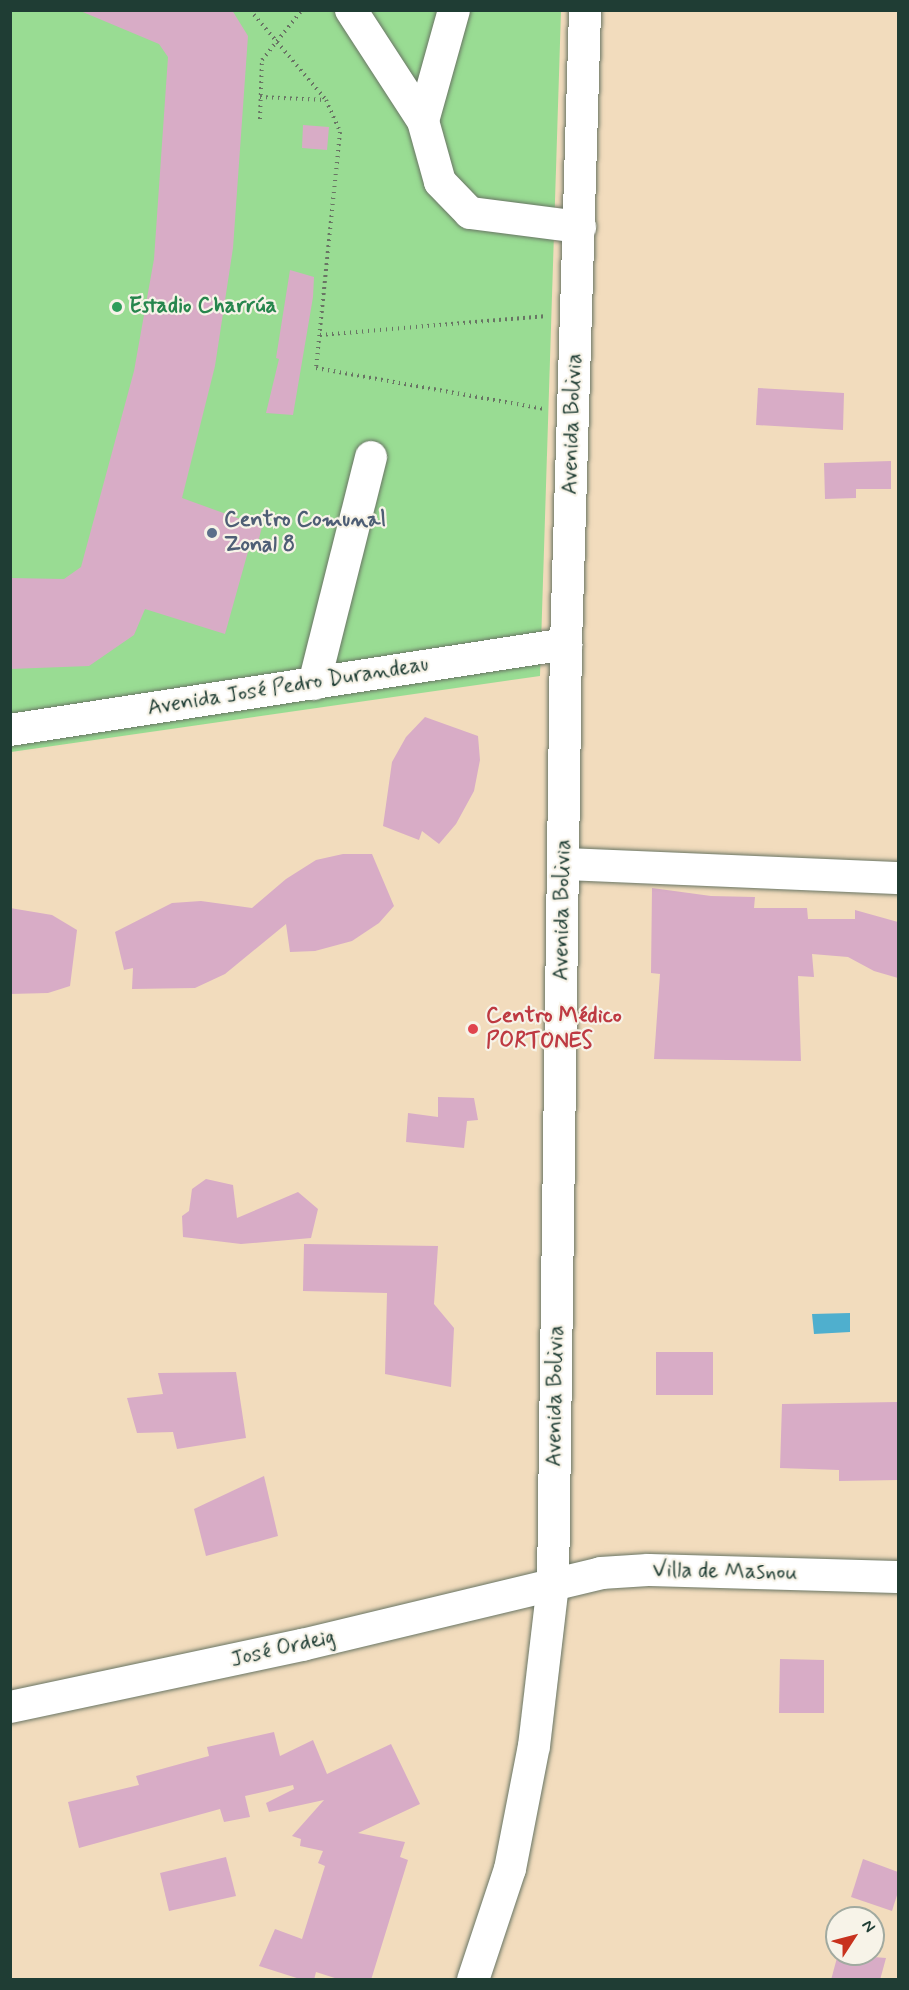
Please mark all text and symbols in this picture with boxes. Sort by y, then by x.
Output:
place label: Estadio Charrúa [129,294,277,320]
marker: Estadio Charrúa [110,300,124,314]
street label: Avenida Bolivia [557,353,589,495]
place label: Centro Comunal Zonal 8 [224,507,386,558]
marker: Centro Comunal Zonal 8 [205,526,219,540]
street label: Avenida José Pedro Durandeau [145,652,431,722]
street label: Avenida Bolivia [549,839,577,981]
place label: Centro Médico PORTONES [486,1003,622,1054]
marker: Centro Médico PORTONES [464,1020,482,1038]
street label: Avenida Bolivia [542,1325,570,1467]
street label: Villa de Masnou [649,1557,801,1587]
street label: José Ordeig [228,1624,338,1674]
north arrow [825,1906,885,1966]
text: N [857,1916,880,1937]

